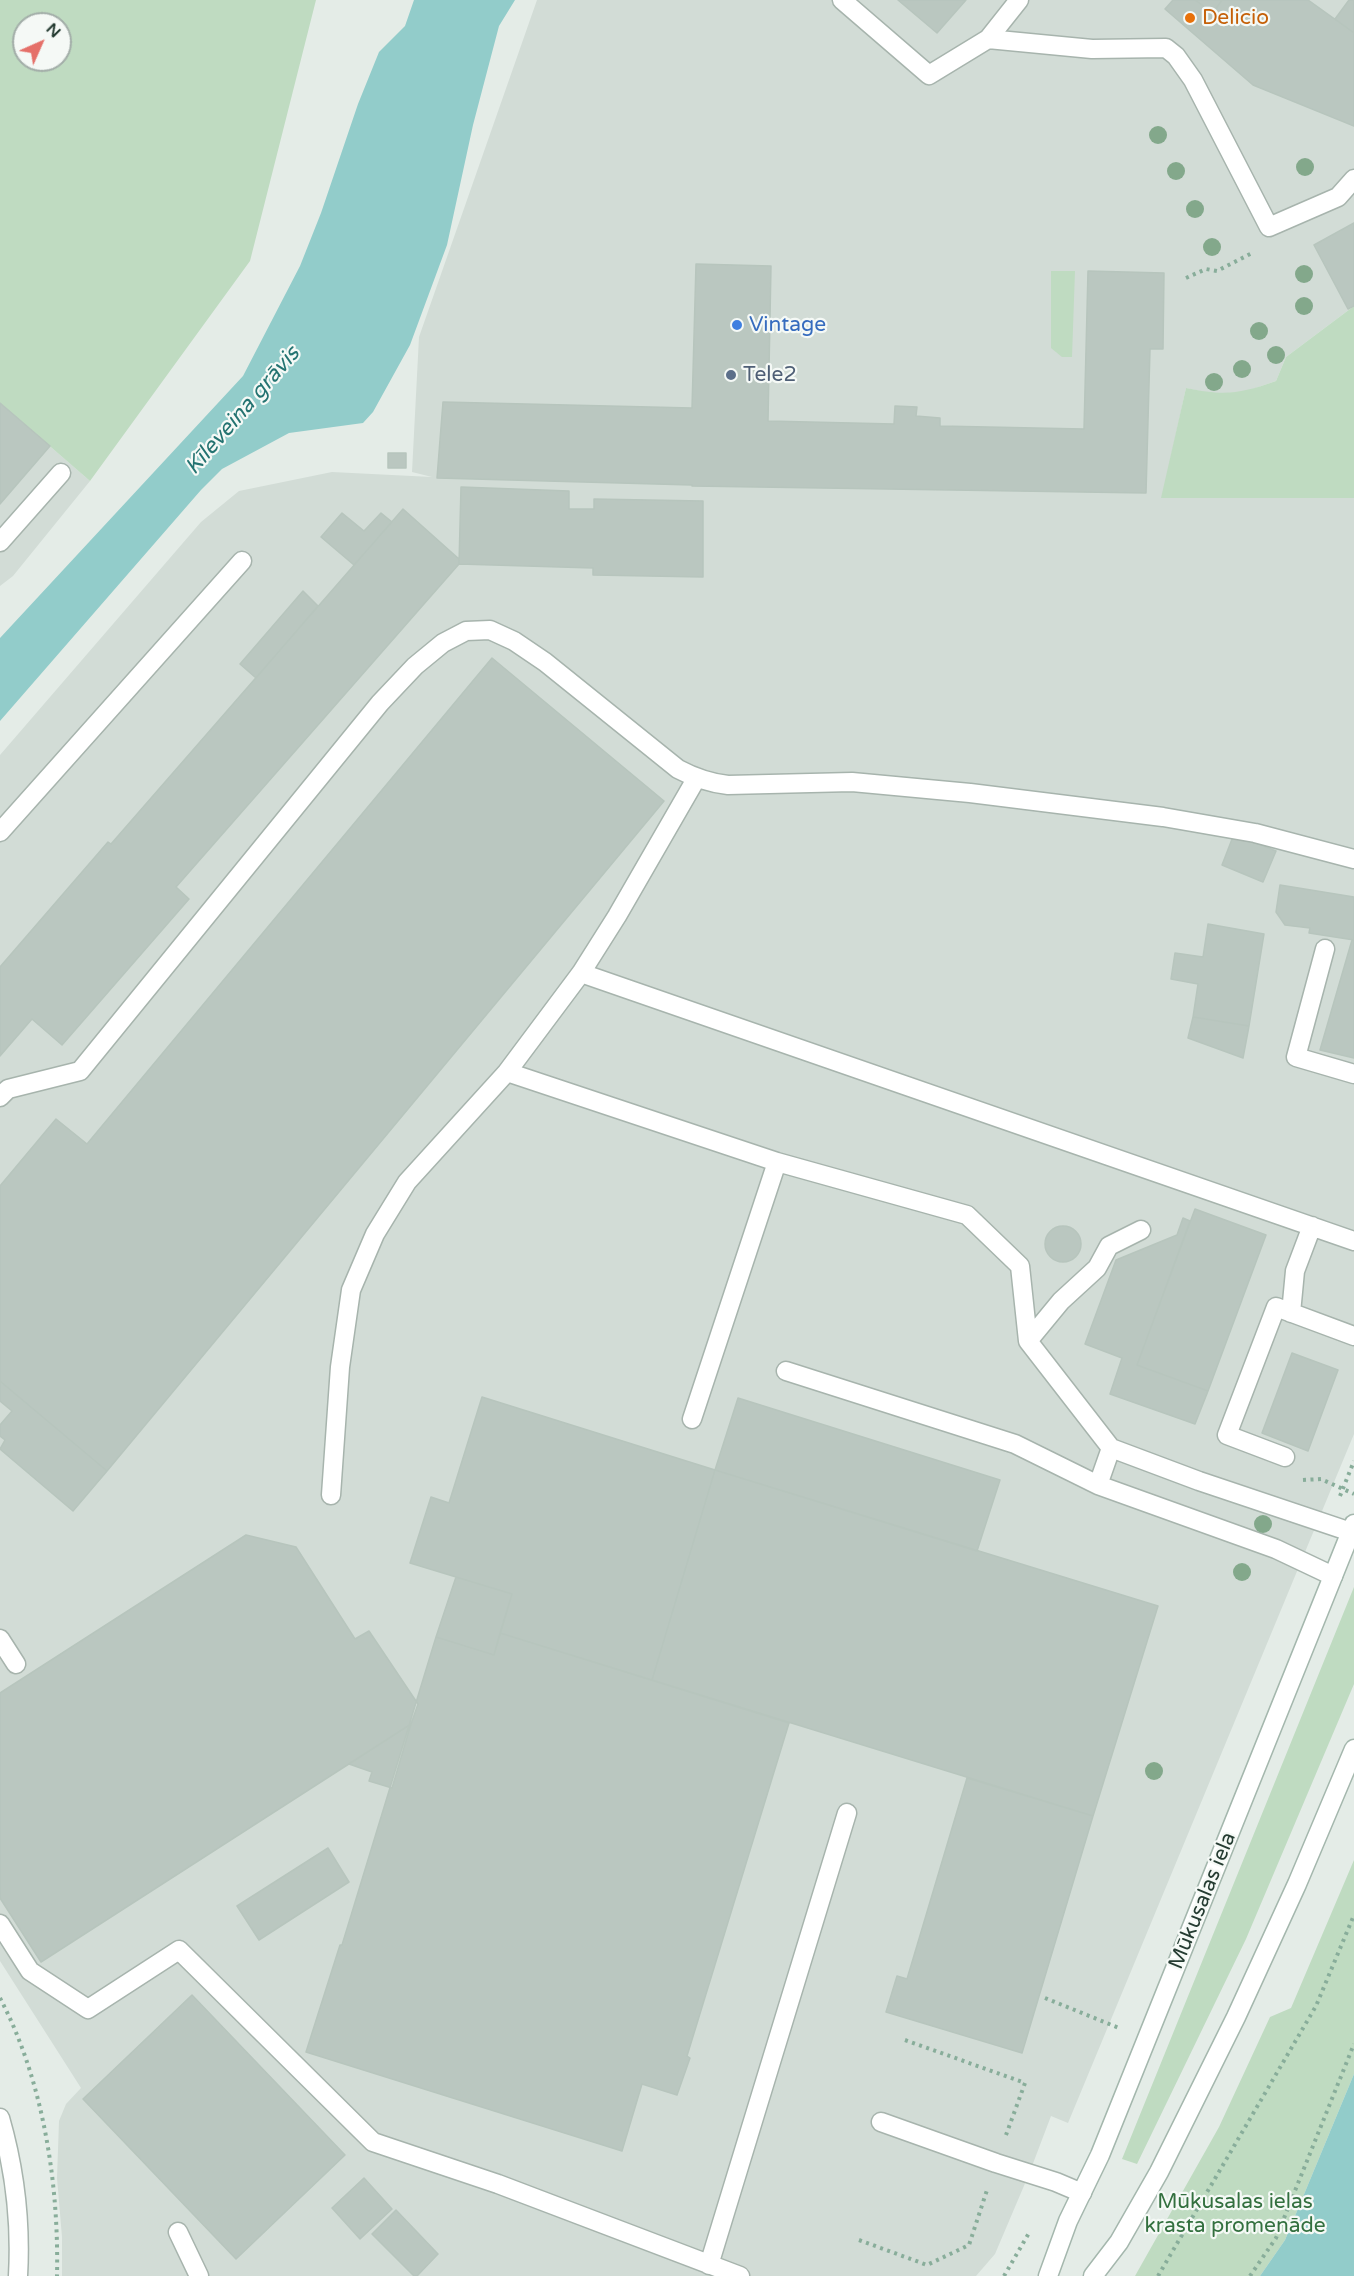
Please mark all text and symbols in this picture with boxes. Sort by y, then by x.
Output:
place label: Delicio [1202,5,1269,31]
marker: Delicio [1183,11,1197,25]
north arrow [12,12,72,72]
text: N [42,19,65,42]
place label: Vintage [749,312,826,338]
marker: Vintage [730,318,744,332]
water label: Kīleveina grāvis [180,342,306,480]
place label: Tele2 [743,362,797,388]
marker: Tele2 [724,368,738,382]
street label: Mūkusalas iela [1164,1829,1242,1973]
park label: Mūkusalas ielas krasta promenāde [1144,2189,1326,2239]

